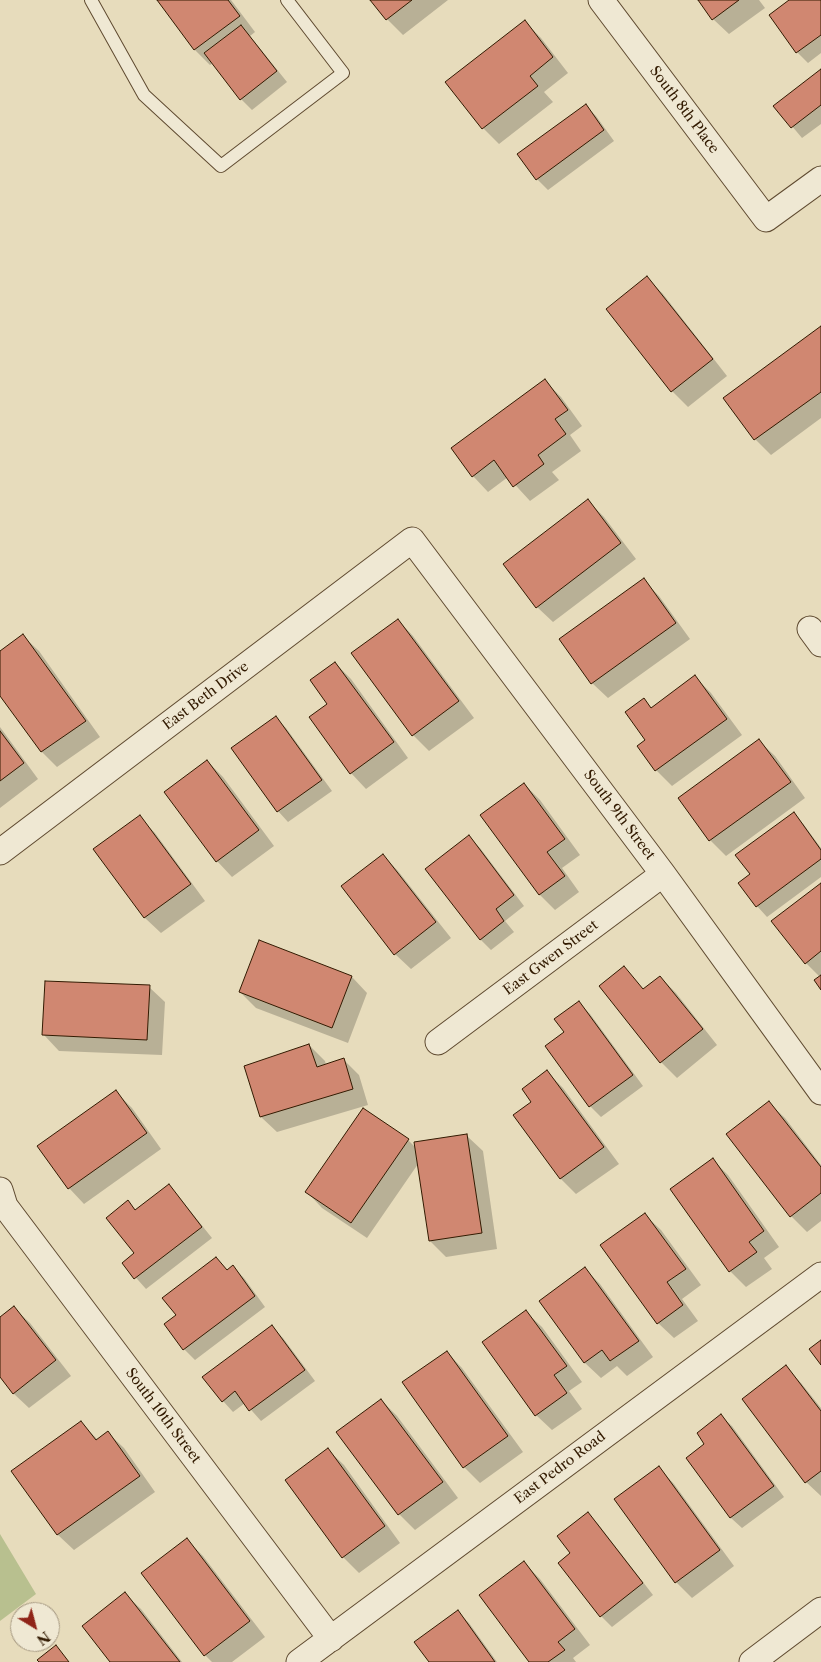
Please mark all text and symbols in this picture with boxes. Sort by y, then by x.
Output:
street label: South 8th Place [646,63,722,157]
street label: East Beth Drive [160,658,252,734]
street label: South 9th Street [580,767,658,863]
street label: East Gwen Street [500,917,602,999]
street label: South 10th Street [122,1365,204,1467]
street label: East Pedro Road [511,1428,609,1508]
north arrow [10,1602,60,1652]
text: N [33,1627,54,1649]

